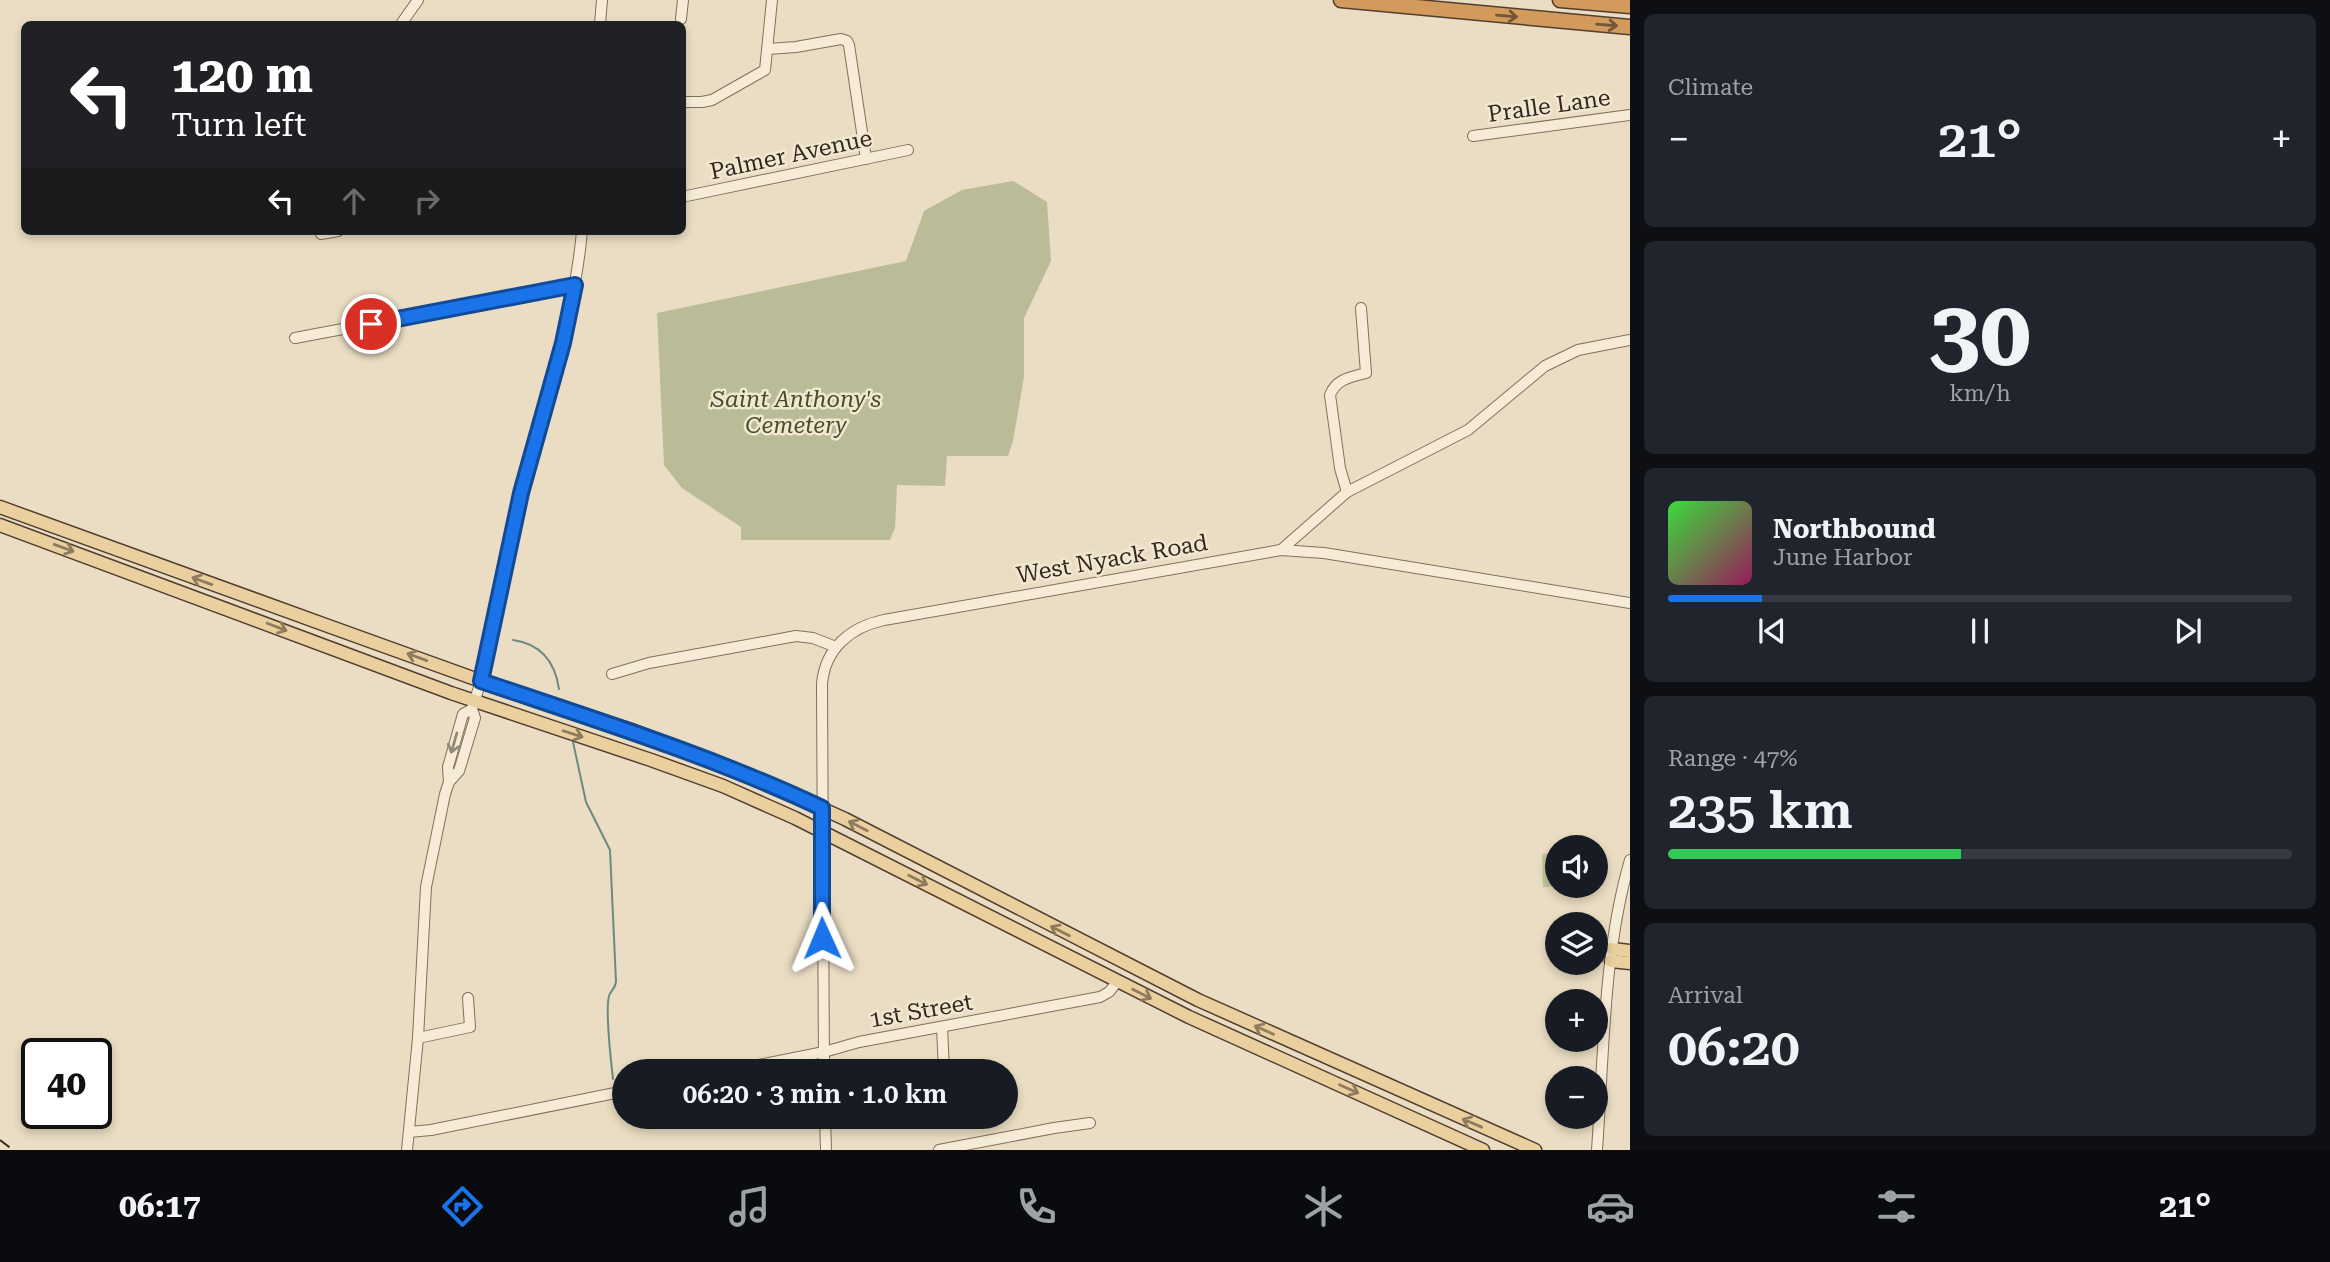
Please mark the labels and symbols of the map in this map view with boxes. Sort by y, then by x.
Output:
one-way arrow [1495,9,1518,22]
one-way arrow [1595,19,1617,32]
street label: Pralle Lane [1486,84,1612,128]
street label: Palmer Avenue [707,125,875,185]
pin [341,294,401,354]
park label: Saint Anthony's Cemetery [710,386,881,439]
street label: West Nyack Road [1014,529,1210,589]
one-way arrow [53,543,75,556]
one-way arrow [192,574,214,586]
one-way arrow [266,622,288,635]
one-way arrow [406,650,428,662]
one-way arrow [562,729,584,741]
one-way arrow [447,732,460,754]
one-way arrow [848,818,869,832]
one-way arrow [907,874,927,888]
position arrow [785,901,859,975]
one-way arrow [1050,923,1071,937]
one-way arrow [1131,988,1152,1002]
street label: 1st Street [867,989,975,1033]
one-way arrow [1254,1023,1275,1036]
speed limit sign: 40 [21,1038,112,1129]
one-way arrow [1338,1083,1359,1096]
one-way arrow [1462,1116,1483,1129]

